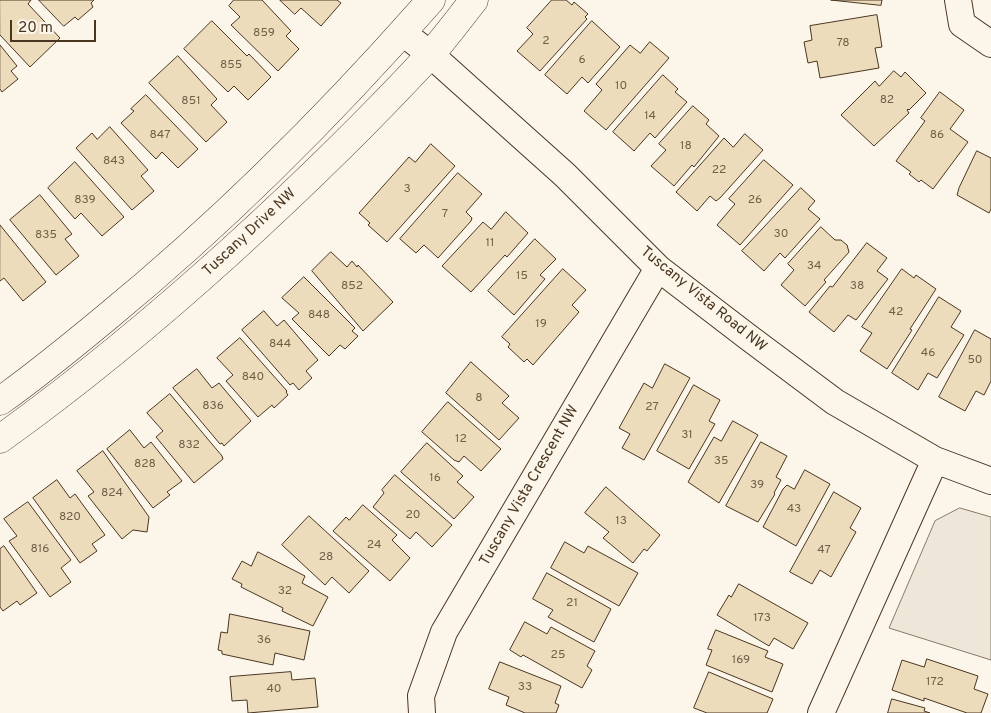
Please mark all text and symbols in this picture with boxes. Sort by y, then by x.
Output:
scale bar [12,10,99,42]
text: 20 m [18,19,53,38]
house number: 859 [253,27,275,41]
house number: 2 [542,35,550,49]
house number: 78 [836,37,850,51]
house number: 6 [578,54,586,68]
house number: 855 [220,59,242,73]
house number: 10 [615,80,627,94]
house number: 82 [880,94,894,108]
house number: 851 [181,95,201,109]
house number: 14 [644,110,656,124]
house number: 847 [150,129,170,143]
house number: 86 [930,129,944,143]
house number: 18 [680,140,692,154]
house number: 843 [103,155,125,169]
house number: 22 [712,164,726,178]
house number: 3 [403,183,411,197]
street label: Tuscany Drive NW [200,185,300,281]
house number: 839 [74,194,96,208]
house number: 26 [748,194,762,208]
house number: 7 [442,208,448,222]
house number: 30 [774,228,788,242]
house number: 835 [35,229,57,243]
house number: 11 [486,237,494,251]
street label: Tuscany Vista Road NW [636,243,770,357]
house number: 34 [807,260,821,274]
house number: 15 [516,270,528,284]
house number: 852 [341,280,363,294]
house number: 38 [850,280,864,294]
house number: 42 [889,306,903,320]
house number: 848 [308,309,330,323]
house number: 19 [535,318,547,332]
house number: 844 [269,338,291,352]
house number: 46 [921,347,935,361]
house number: 50 [967,354,983,368]
house number: 840 [242,371,264,385]
house number: 8 [475,392,483,406]
house number: 836 [202,400,224,414]
house number: 27 [645,401,659,415]
street label: Tuscany Vista Crescent NW [477,402,583,570]
house number: 31 [681,429,693,443]
house number: 12 [455,433,467,447]
house number: 832 [178,439,200,453]
house number: 35 [714,455,728,469]
house number: 828 [134,458,156,472]
house number: 16 [429,472,441,486]
house number: 39 [750,479,764,493]
house number: 824 [101,487,123,501]
house number: 43 [787,503,801,517]
house number: 20 [405,509,421,523]
house number: 820 [59,511,81,525]
house number: 13 [615,515,627,529]
house number: 24 [367,539,381,553]
house number: 816 [31,543,49,557]
house number: 47 [817,544,831,558]
house number: 28 [319,551,333,565]
house number: 32 [278,585,292,599]
house number: 21 [566,597,578,611]
house number: 173 [753,612,771,626]
house number: 36 [257,634,271,648]
house number: 25 [551,649,565,663]
house number: 169 [732,654,750,668]
house number: 172 [926,676,944,690]
house number: 33 [518,681,532,695]
house number: 40 [266,683,282,697]

